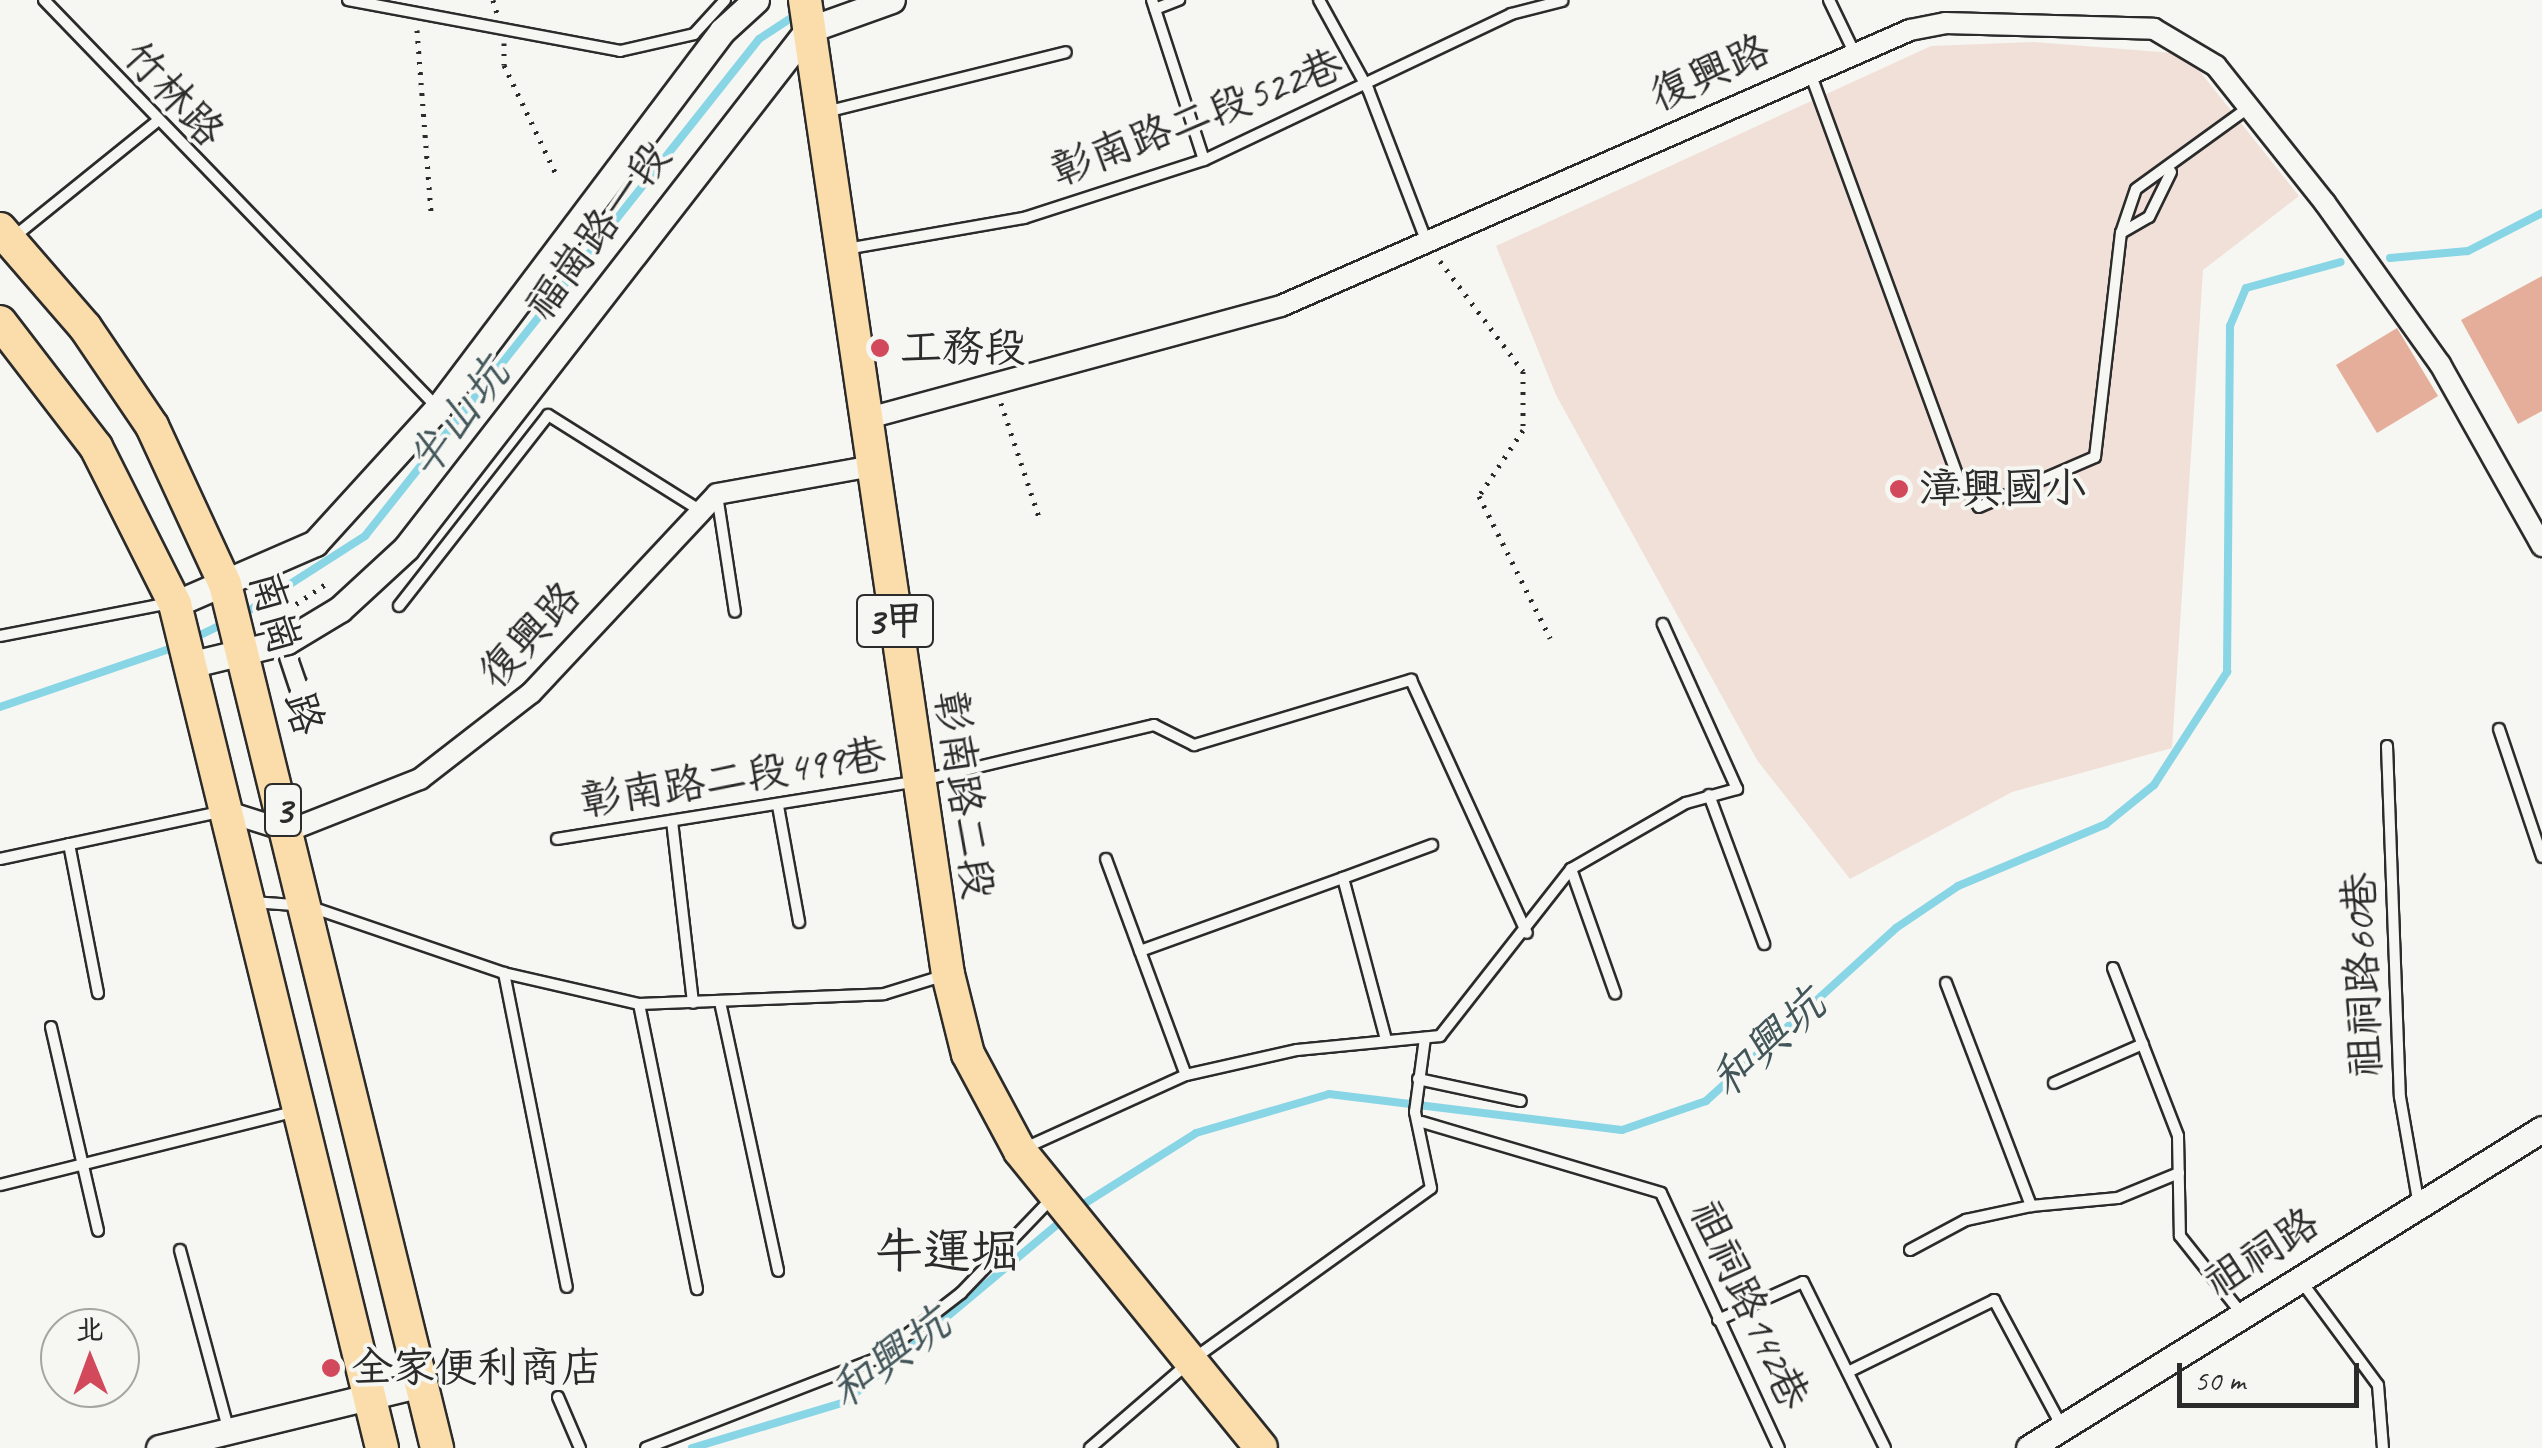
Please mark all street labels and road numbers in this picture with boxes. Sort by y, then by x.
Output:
street label: 復興路 [1642,24,1778,122]
street label: 竹林路 [112,31,234,157]
street label: 彰南路二段522巷 [1044,39,1350,197]
street label: 福崗路一段 [515,132,681,330]
street label: 南崗二路 [239,565,333,741]
street label: 復興路 [469,572,591,698]
road number: 3甲 [855,586,935,656]
street label: 彰南路二段 [924,688,1004,902]
street label: 彰南路二段499巷 [577,729,889,827]
road number: 3 [263,775,303,845]
street label: 祖祠路60巷 [2334,871,2392,1079]
street label: 祖祠路142巷 [1679,1193,1819,1417]
street label: 祖祠路 [2195,1198,2329,1308]

